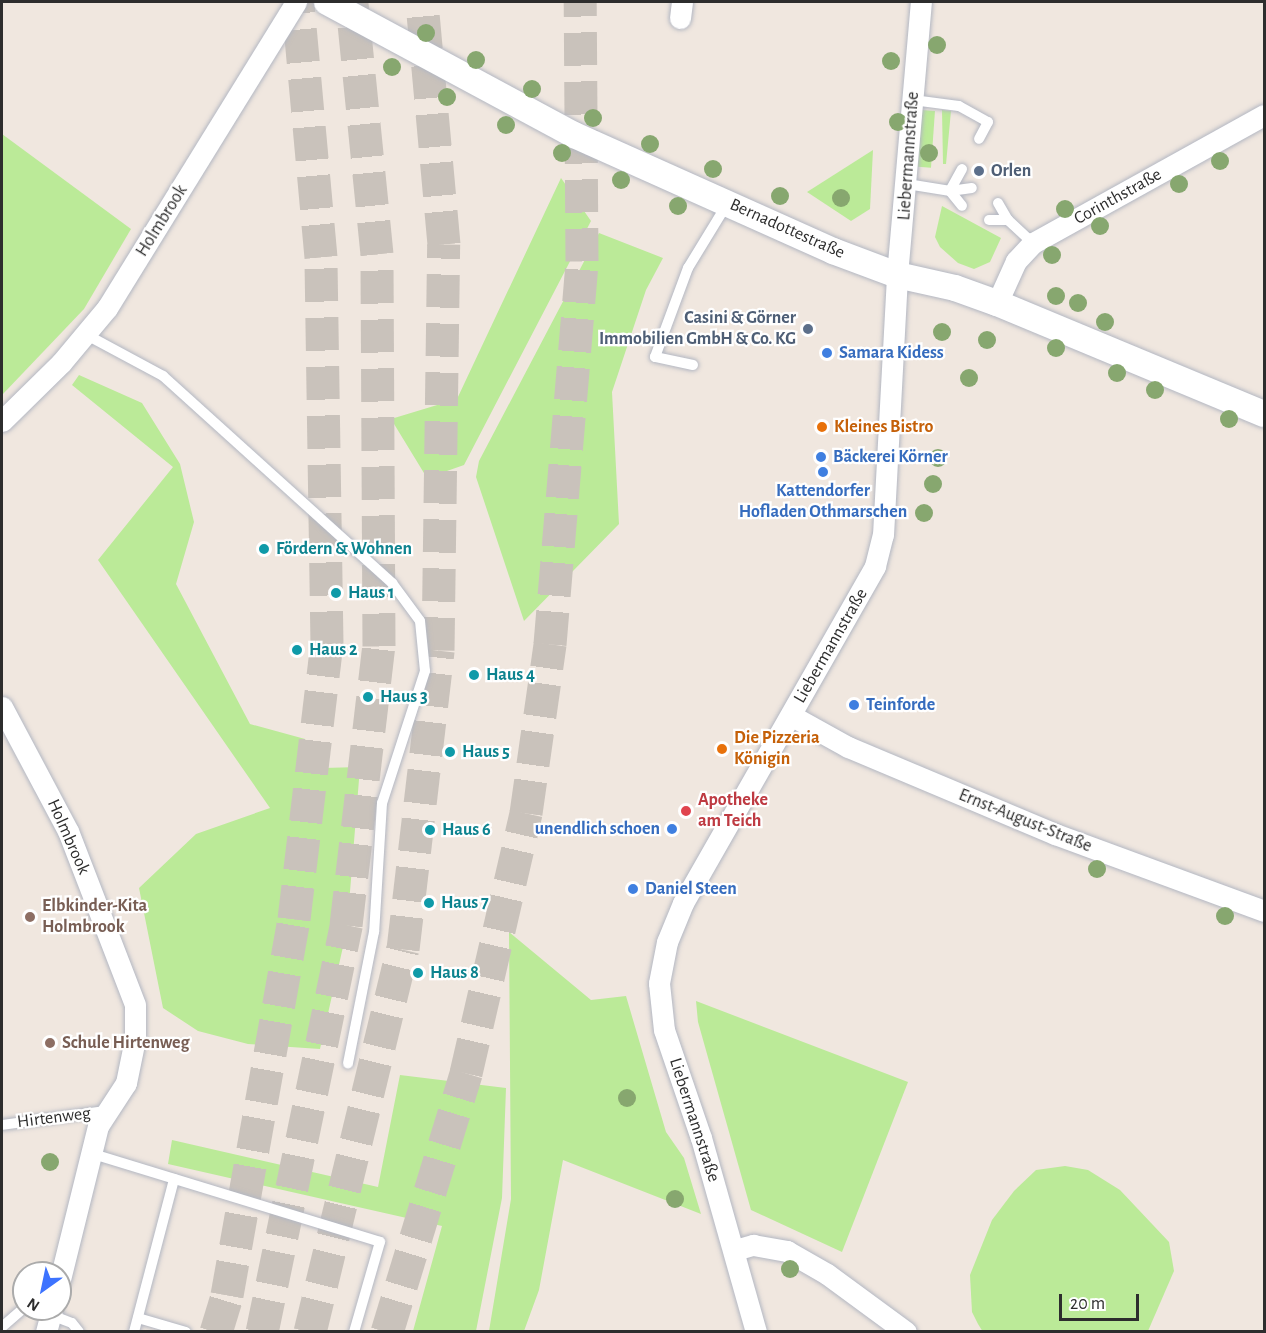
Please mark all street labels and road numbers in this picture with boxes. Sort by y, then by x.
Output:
street label: Liebermannstraße [894,91,924,221]
street label: Corinthstraße [1070,164,1166,230]
street label: Holmbrook [132,181,192,261]
street label: Bernadottestraße [726,194,848,264]
street label: Liebermannstraße [789,585,873,707]
street label: Ernst-August-Straße [955,784,1095,858]
street label: Holmbrook [42,796,94,878]
street label: Liebermannstraße [664,1055,724,1185]
street label: Hirtenweg [16,1103,92,1133]

